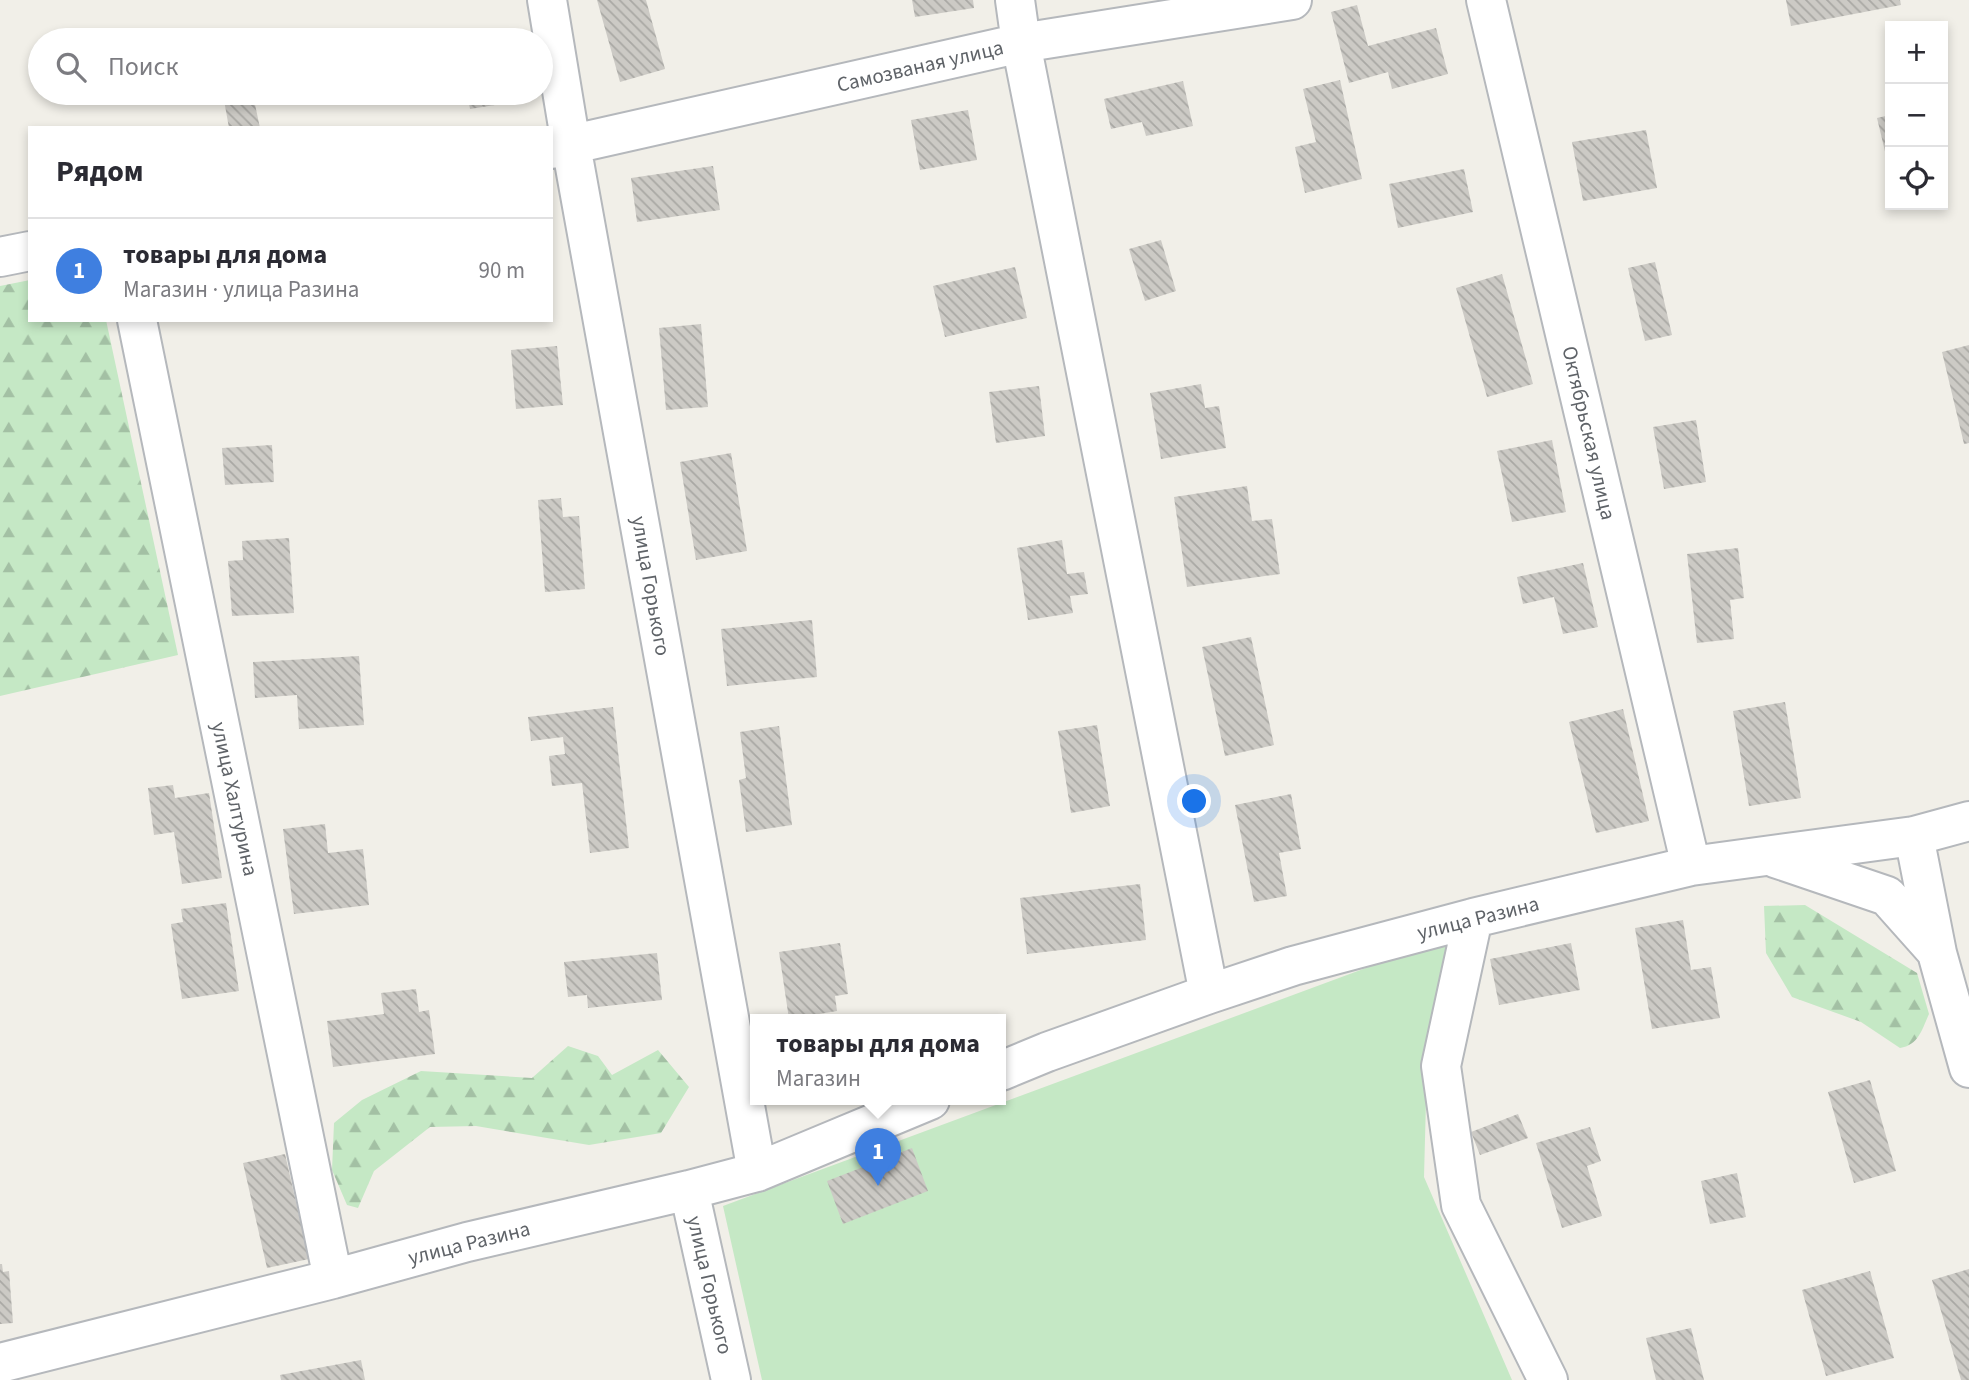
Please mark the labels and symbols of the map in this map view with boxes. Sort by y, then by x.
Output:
street label: Самозваная улица [834,32,1006,100]
street label: Октябрьская улица [1554,343,1624,523]
street label: улица Горького [624,514,678,658]
street label: улица Халтурина [204,719,266,879]
your location [1177,784,1211,818]
street label: улица Разина [1414,888,1542,948]
pin: 1 [855,1128,901,1186]
street label: улица Разина [405,1213,533,1273]
street label: улица Горького [679,1213,741,1357]

